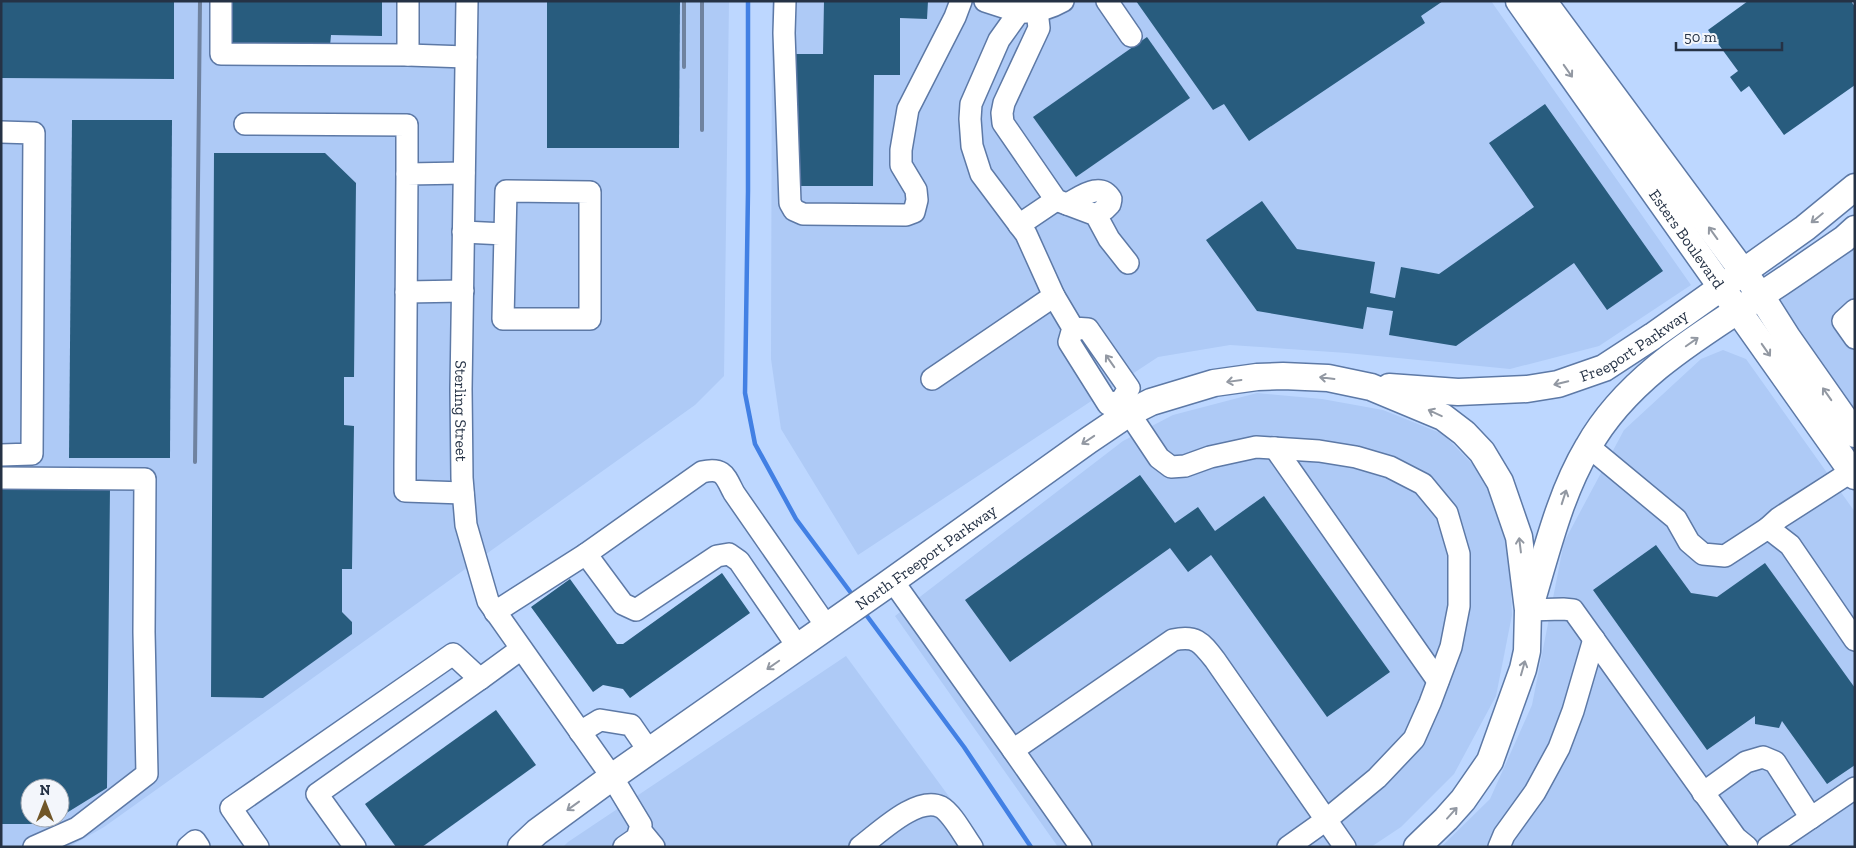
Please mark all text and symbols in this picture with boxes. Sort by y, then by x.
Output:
scale bar [1676,20,1782,52]
text: 50 m [1684,28,1717,46]
one-way arrow [1563,64,1573,78]
street label: Esters Boulevard [1645,185,1729,292]
one-way arrow [1811,212,1824,223]
one-way arrow [1707,227,1718,240]
street label: Freeport Parkway [1577,305,1692,385]
one-way arrow [1685,337,1699,347]
one-way arrow [1761,343,1771,357]
one-way arrow [1105,354,1115,368]
street label: Sterling Street [451,360,471,462]
one-way arrow [1319,373,1335,383]
one-way arrow [1227,376,1243,386]
one-way arrow [1553,379,1569,388]
one-way arrow [1822,388,1832,402]
one-way arrow [1428,408,1443,418]
one-way arrow [1081,435,1095,445]
one-way arrow [1560,490,1570,506]
street label: North Freeport Parkway [851,500,1000,613]
one-way arrow [1515,537,1525,553]
one-way arrow [766,659,780,670]
one-way arrow [1518,661,1528,677]
north arrow [20,778,70,828]
text: N [40,782,51,799]
one-way arrow [567,800,580,811]
one-way arrow [1446,806,1458,819]

